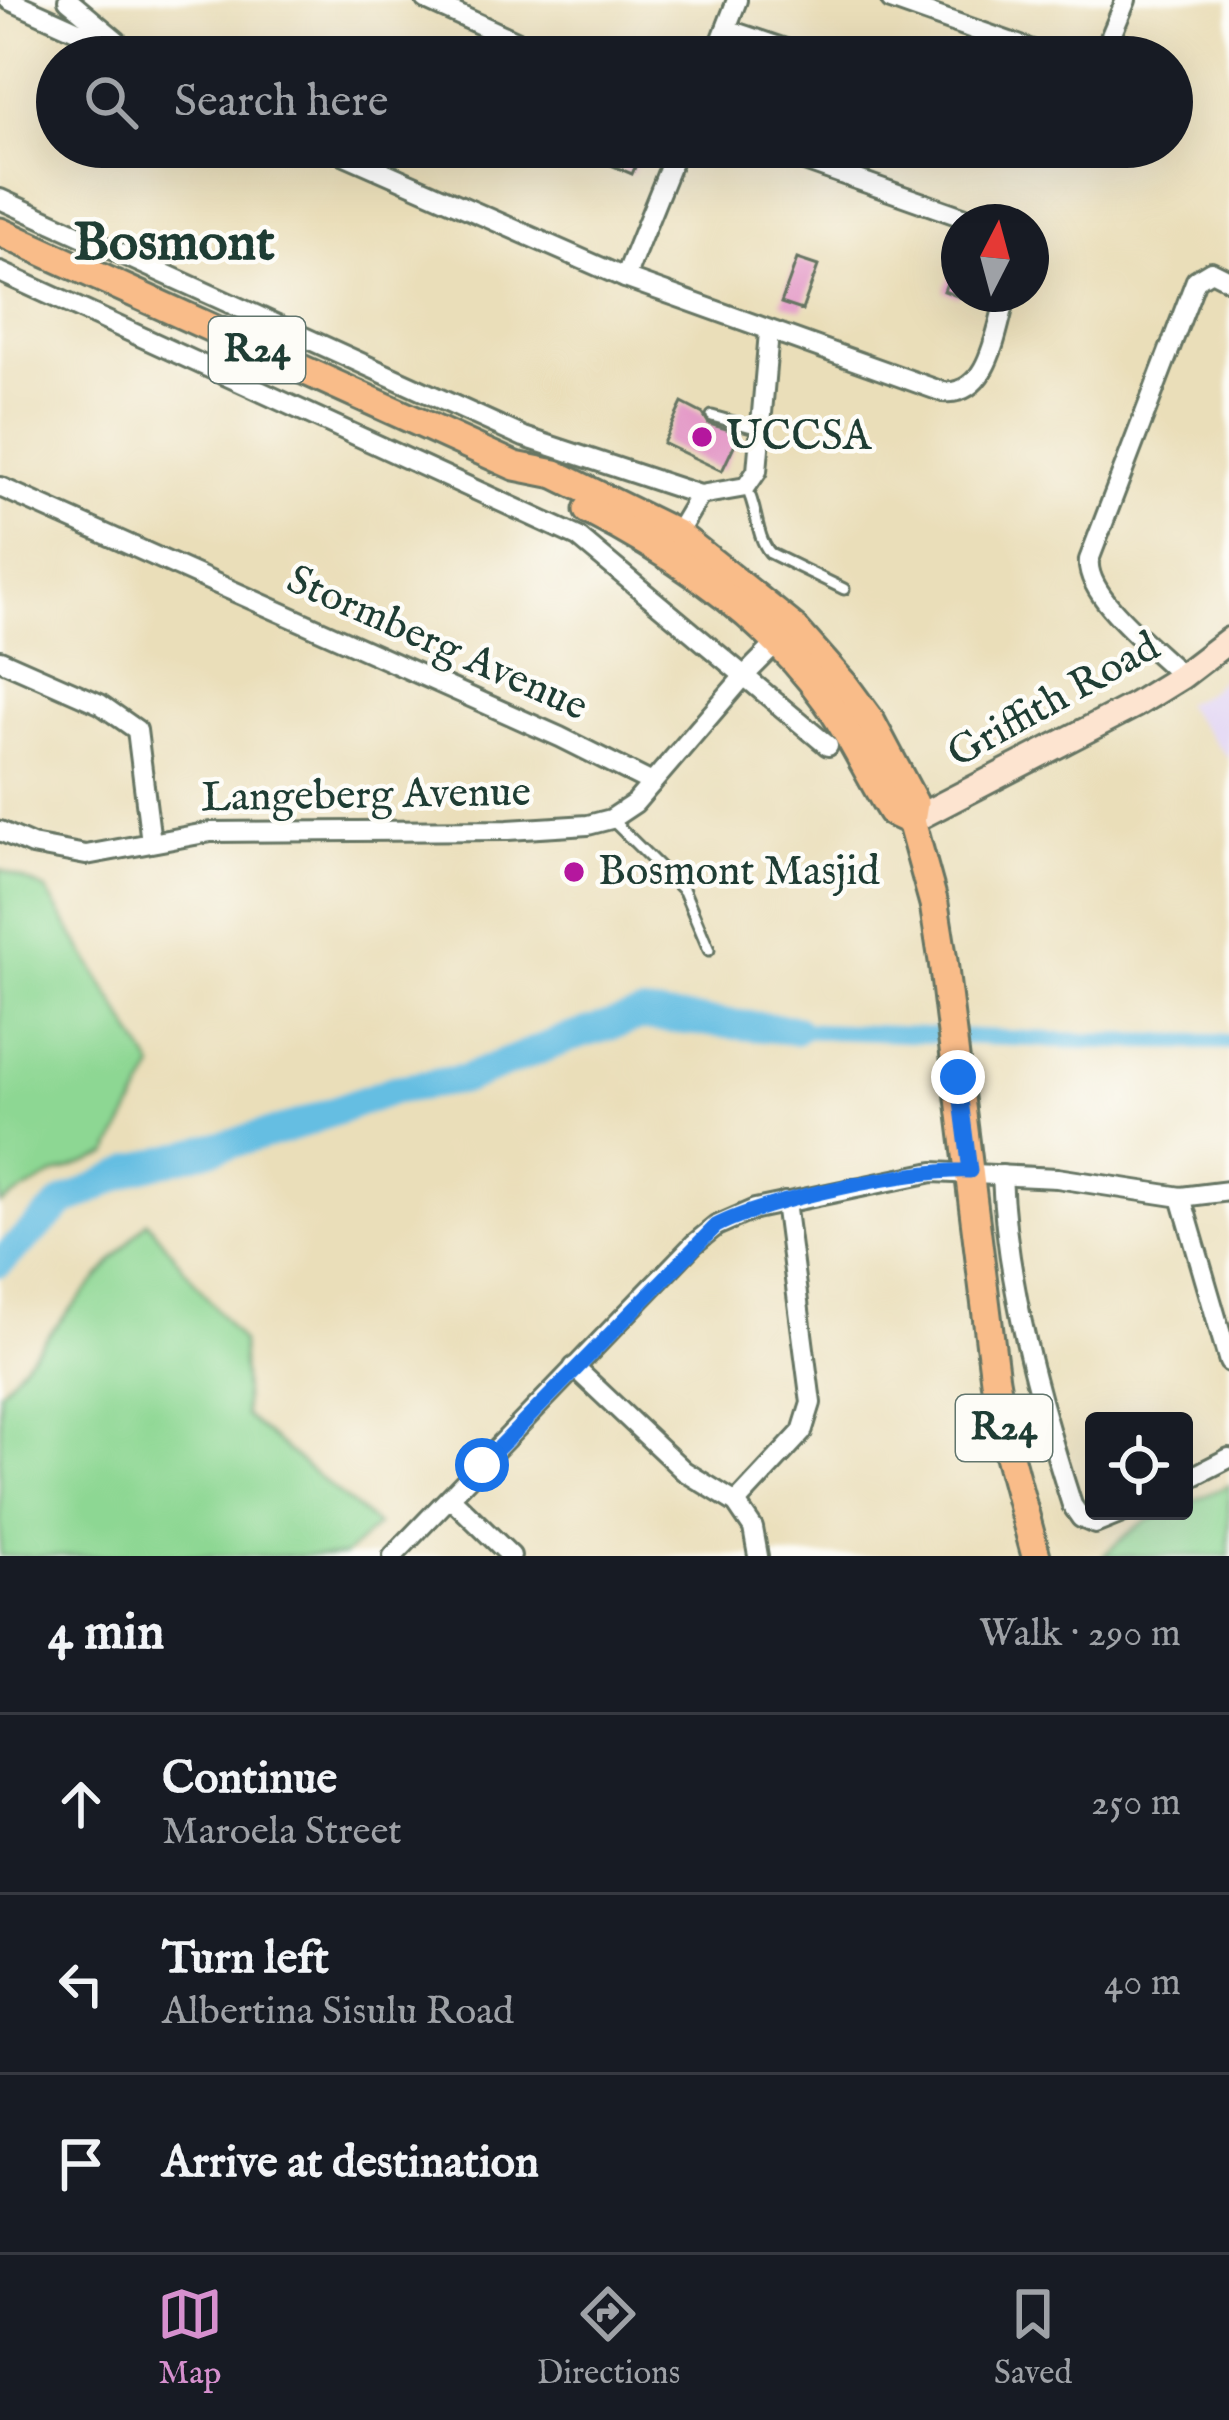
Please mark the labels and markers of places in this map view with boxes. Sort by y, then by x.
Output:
place label: UCCSA [726,411,873,464]
marker: UCCSA [689,424,715,450]
place label: Bosmont Masjid [598,846,880,899]
marker: Bosmont Masjid [561,859,587,885]

